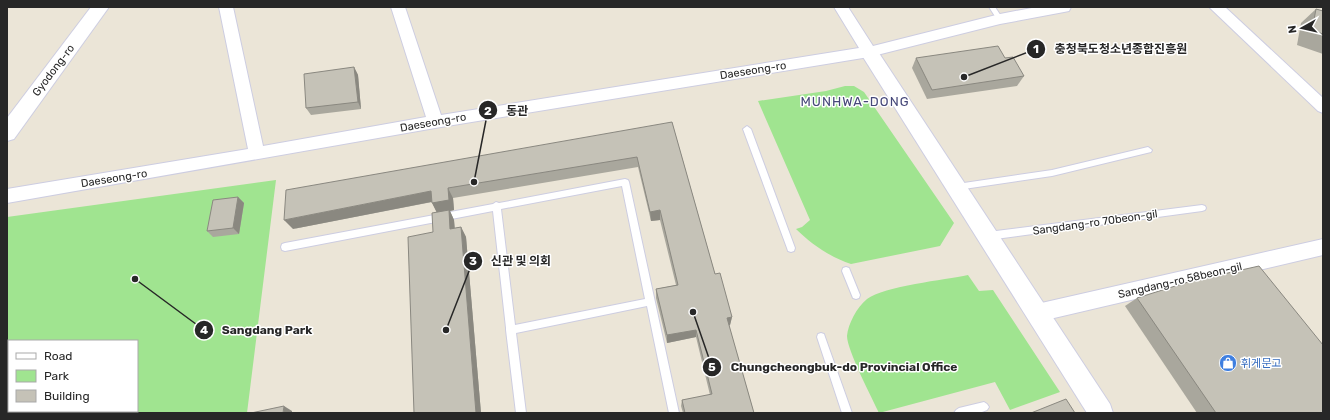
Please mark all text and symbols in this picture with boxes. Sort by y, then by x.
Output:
north arrow [1282,8,1322,48]
text: N [1286,24,1300,34]
callout: 충청북도청소년종합진흥원 [1026,37,1195,61]
street label: Gyodong-ro [30,42,77,99]
text: 1 [1033,42,1039,56]
text: 충청북도청소년종합진흥원 [1055,42,1187,56]
street label: Daeseong-ro [719,59,787,82]
district label: MUNHWA-DONG [800,94,910,109]
callout: 동관 [478,98,536,122]
text: 2 [484,104,492,118]
text: 동관 [506,104,528,118]
street label: Daeseong-ro [399,110,467,135]
street label: Daeseong-ro [80,167,148,190]
street label: Sangdang-ro 70beon-gil [1032,207,1158,238]
callout: 신관 및 의회 [463,249,559,273]
text: 3 [469,254,477,268]
text: 신관 및 의회 [491,254,551,268]
street label: Sangdang-ro 58beon-gil [1117,260,1243,301]
callout: Sangdang Park [194,318,320,342]
text: 4 [200,323,208,337]
text: Sangdang Park [222,323,312,337]
legend [8,340,138,412]
text: Road [44,349,72,363]
shop icon: 휘게문고 [1218,353,1238,373]
callout: Chungcheongbuk-do Provincial Office [702,355,965,379]
place label: 휘게문고 [1241,357,1281,370]
text: 5 [708,360,716,374]
text: Chungcheongbuk-do Provincial Office [731,360,957,374]
text: Park [44,369,70,383]
text: Building [44,389,90,403]

